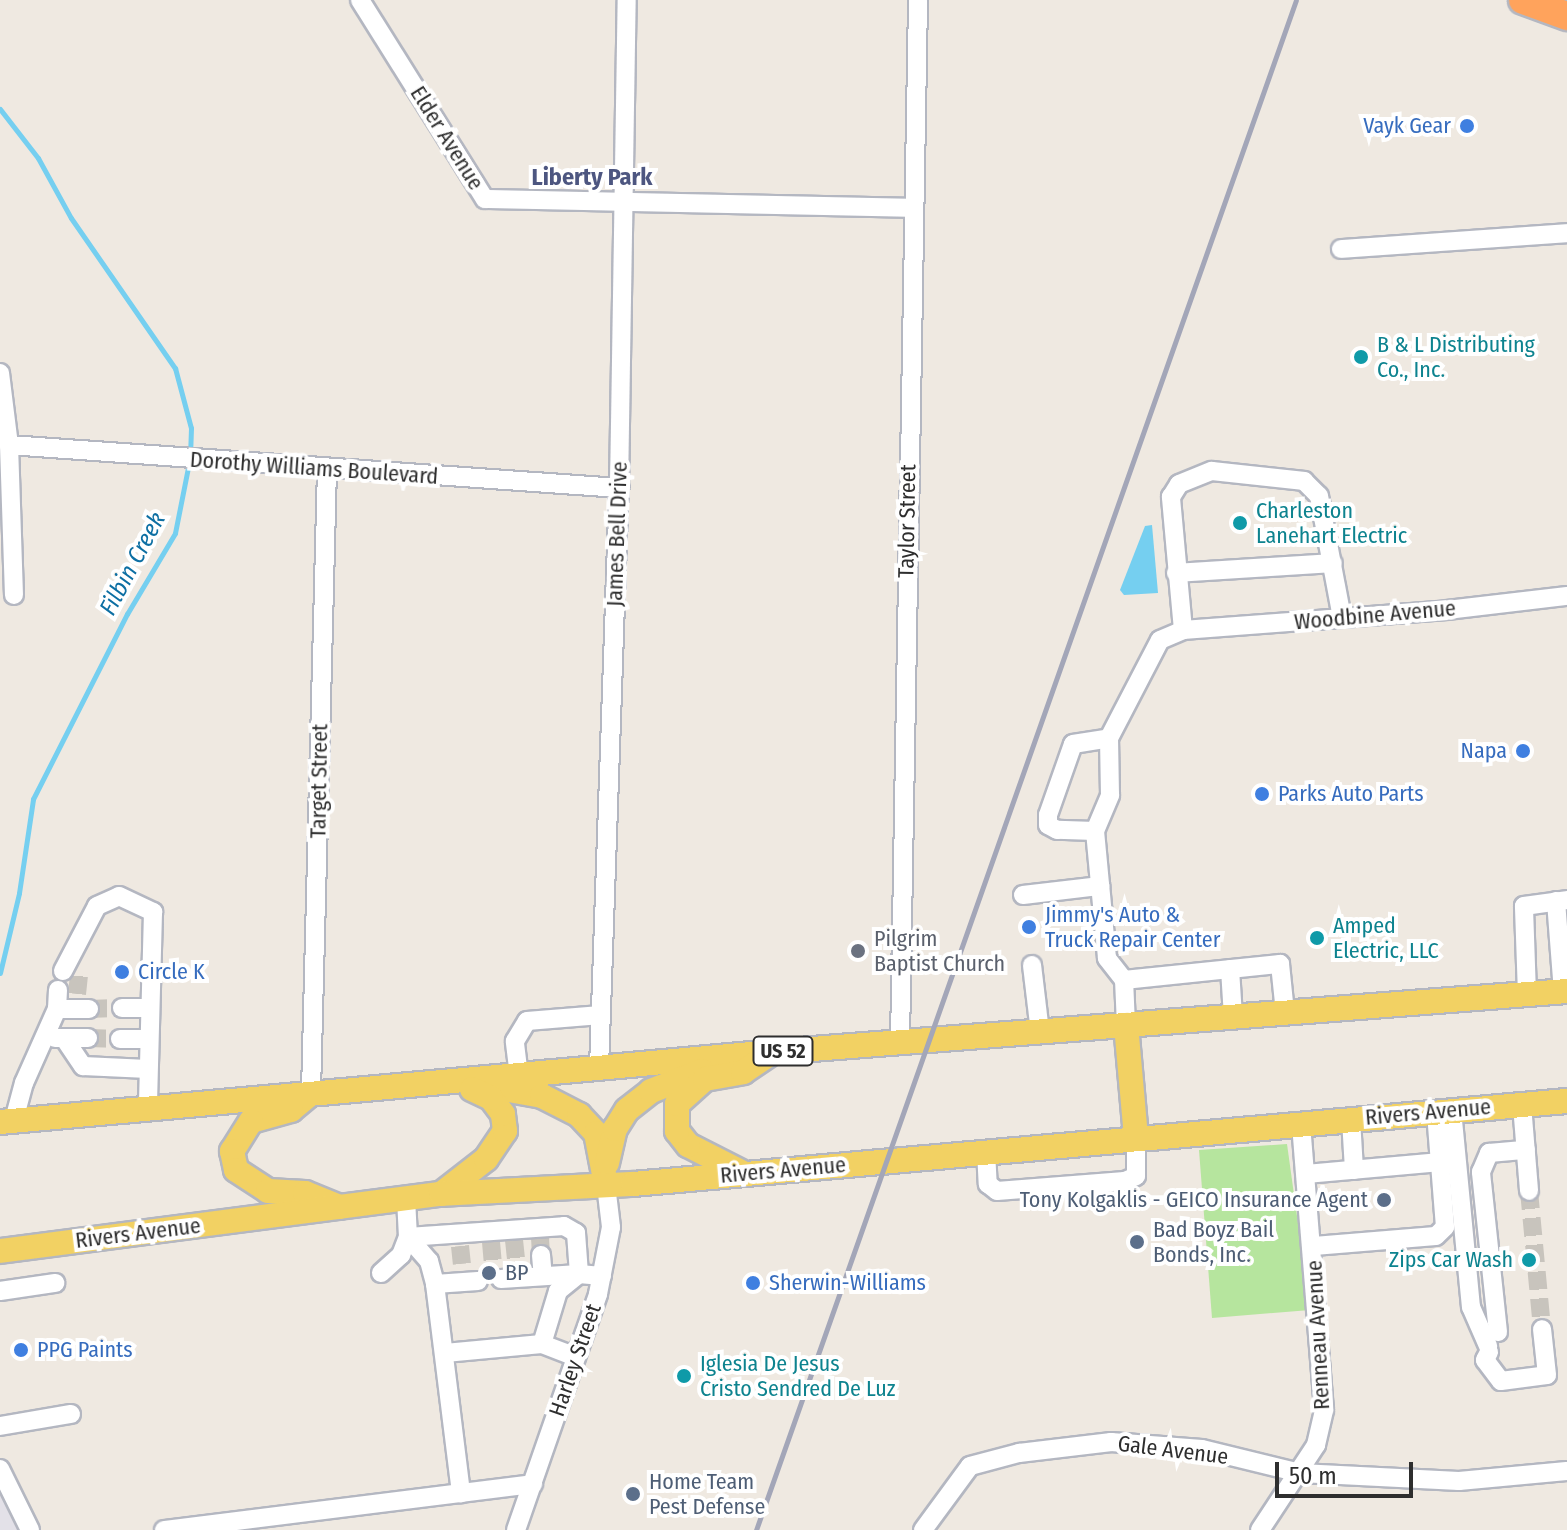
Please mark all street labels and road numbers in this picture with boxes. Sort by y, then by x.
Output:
street label: Elder Avenue [405,81,489,195]
street label: Dorothy Williams Boulevard [189,446,439,490]
street label: James Bell Drive [601,461,633,607]
street label: Taylor Street [893,464,921,578]
street label: Woodbine Avenue [1293,595,1457,635]
street label: Target Street [305,724,333,838]
road number: US 52 [751,1035,815,1067]
street label: Rivers Avenue [1364,1093,1492,1131]
street label: Rivers Avenue [719,1151,847,1189]
street label: Rivers Avenue [74,1212,202,1254]
street label: Renneau Avenue [1301,1259,1335,1411]
street label: Harley Street [543,1300,607,1420]
street label: Gale Avenue [1116,1430,1230,1470]

